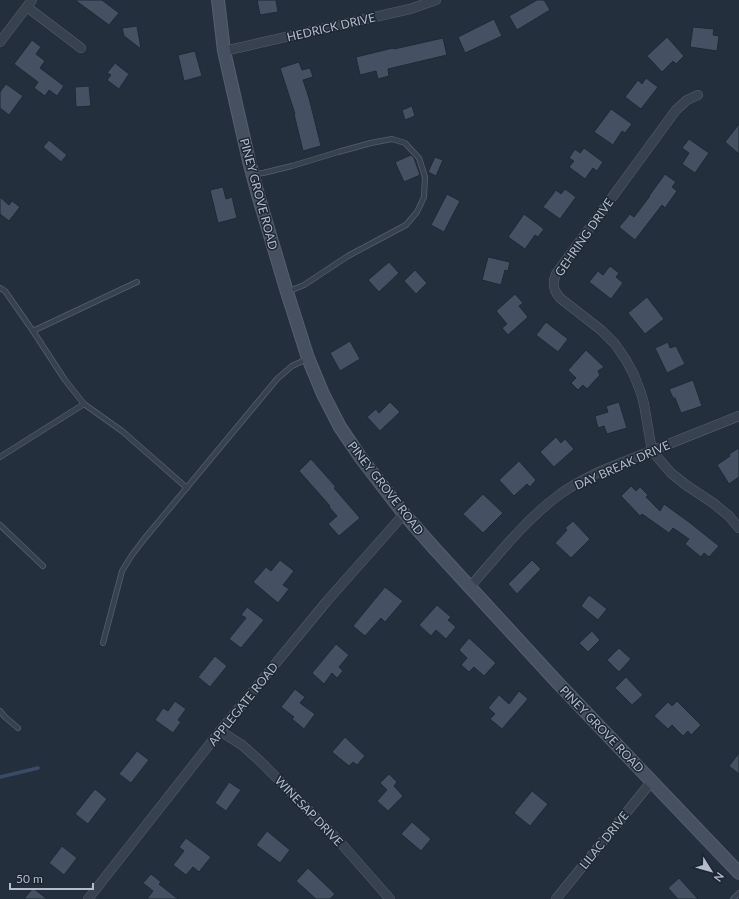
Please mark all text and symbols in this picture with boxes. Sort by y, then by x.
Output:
street label: HEDRICK DRIVE [285,10,377,44]
street label: PINEY GROVE ROAD [237,137,281,251]
street label: GEHRING DRIVE [552,195,617,279]
street label: DAY BREAK DRIVE [572,437,672,493]
street label: PINEY GROVE ROAD [345,438,427,538]
street label: APPLEGATE ROAD [205,659,281,749]
street label: PINEY GROVE ROAD [557,683,647,775]
street label: WINESAP DRIVE [272,773,346,849]
street label: LILAC DRIVE [576,808,632,872]
north arrow [691,851,731,891]
scale bar [10,865,93,891]
text: N [712,870,727,885]
text: 50 m [16,871,43,886]

